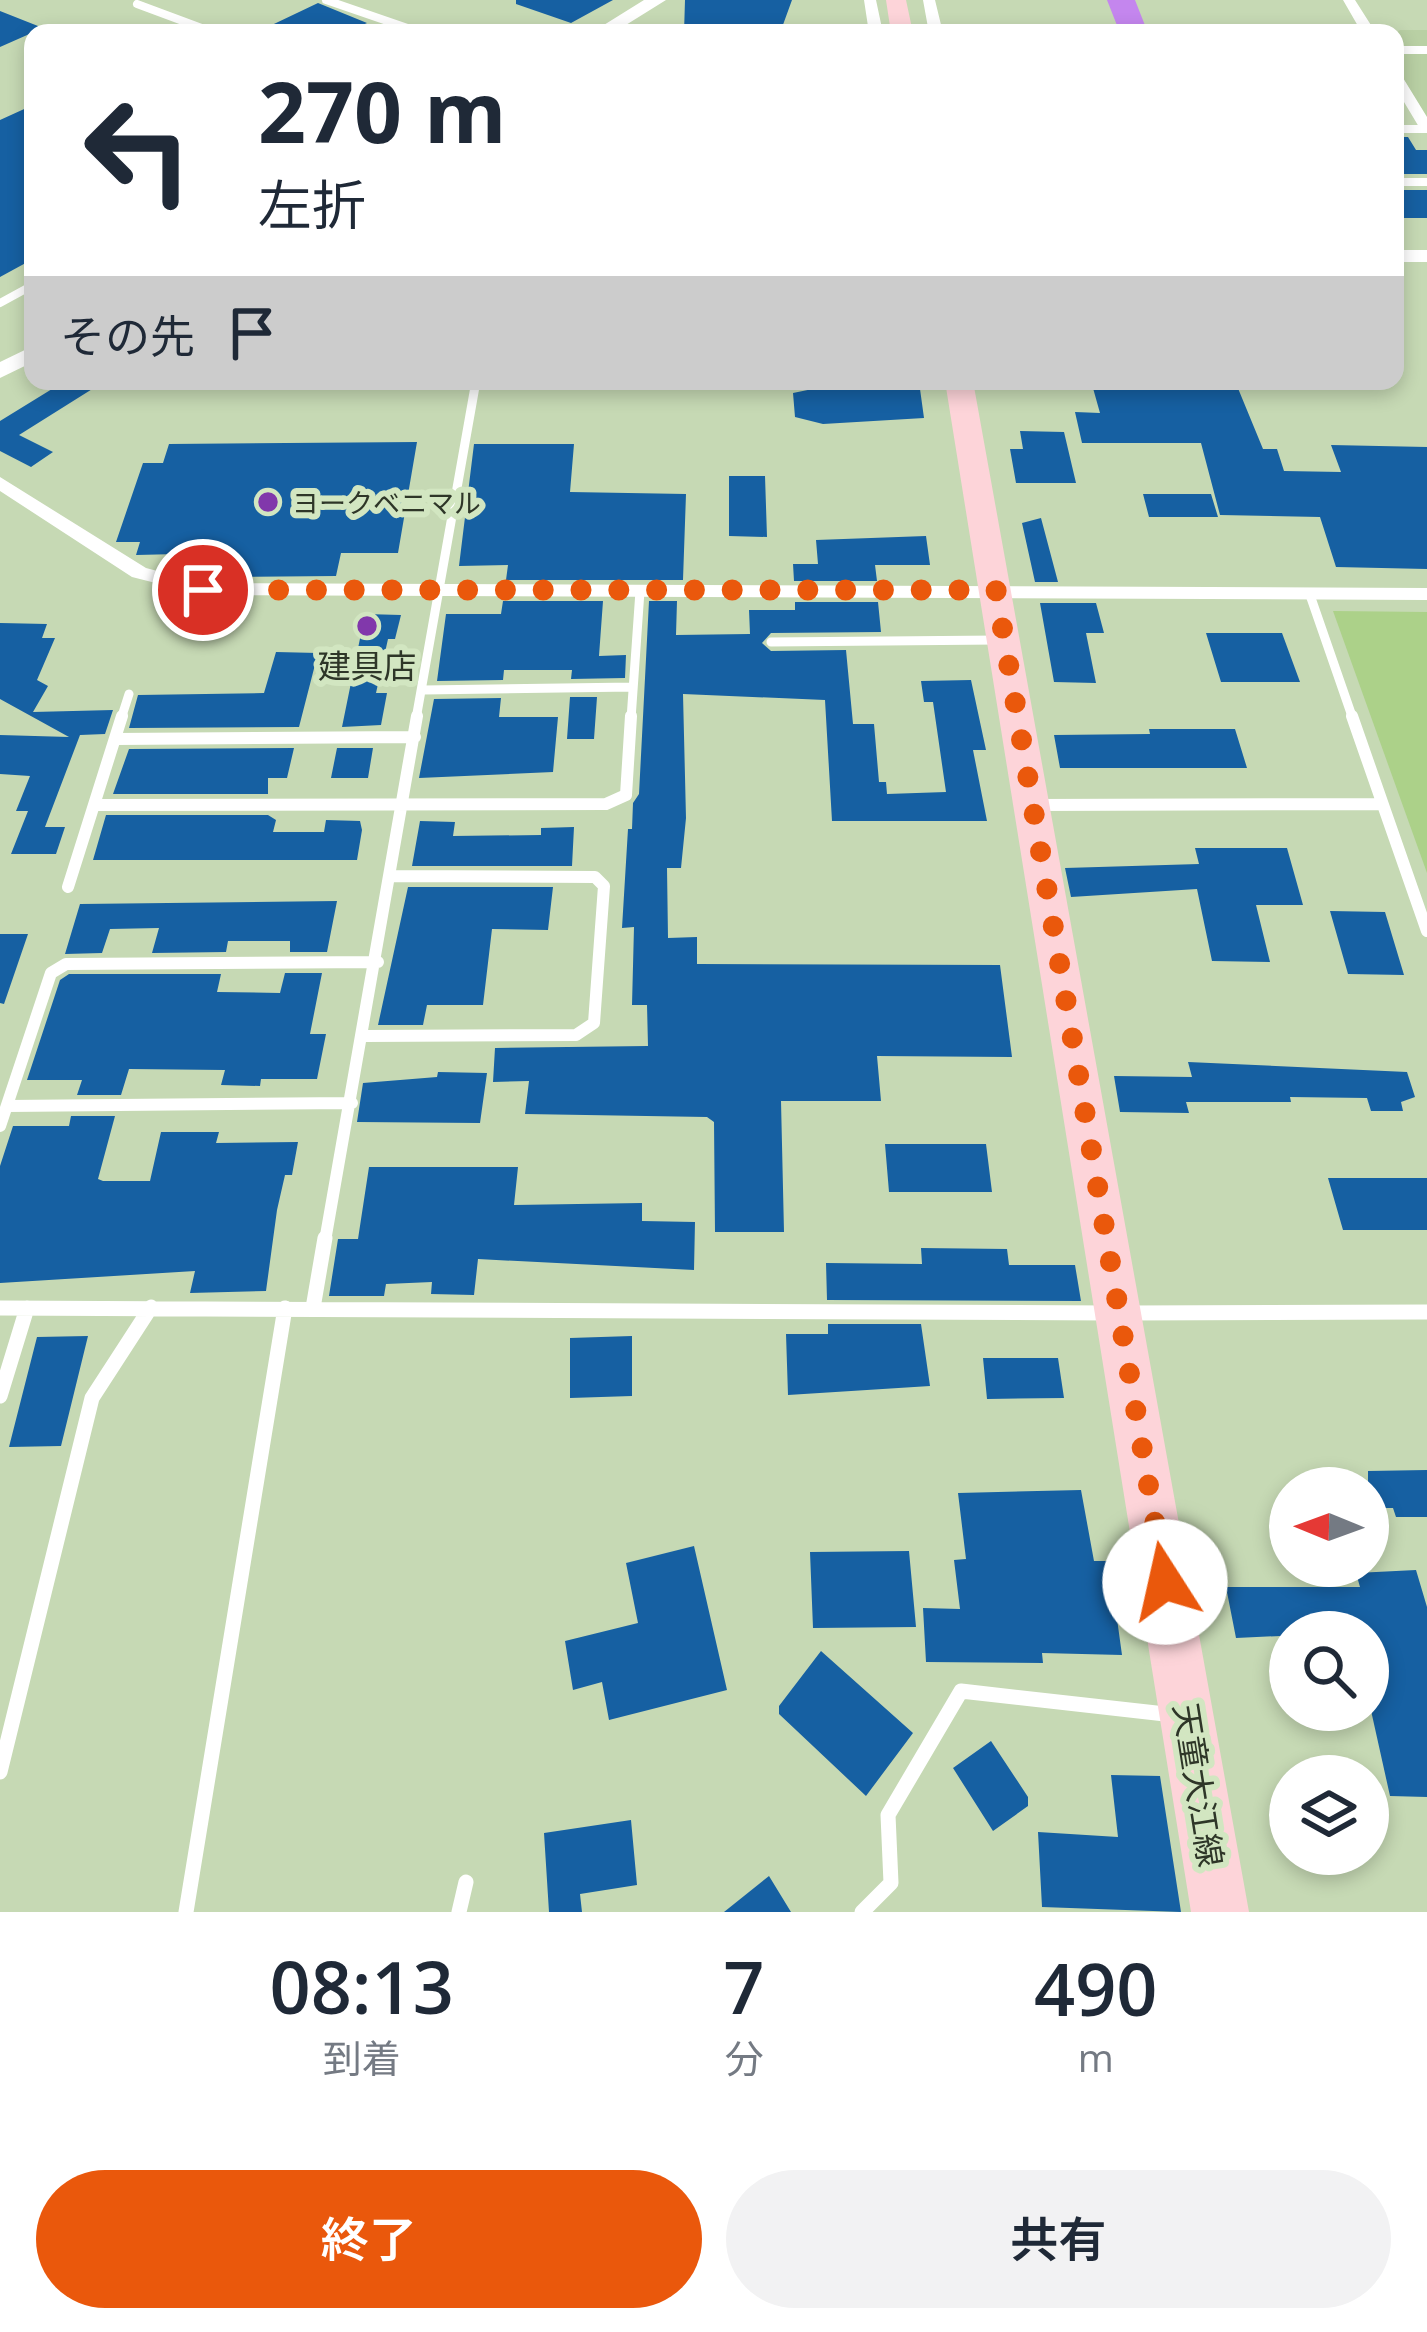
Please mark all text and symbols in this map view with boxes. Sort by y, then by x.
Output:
text: 270 m [258,53,506,168]
icon: left [60,72,216,228]
text: 左折 [258,167,366,241]
icon: arrive [219,300,285,366]
text: その先 [60,305,195,366]
place label: ヨークベニマル [292,484,481,521]
marker: ヨークベニマル [255,489,281,515]
pin [152,539,254,641]
icon: arrive [170,557,236,623]
marker: 建具店 [354,613,380,639]
place label: 建具店 [318,643,417,688]
north arrow [1269,1467,1389,1587]
map controls [1269,1467,1389,1875]
position arrow [1102,1519,1228,1645]
button: search [1269,1611,1389,1731]
street label: 天童大江線 [1164,1700,1234,1870]
button: layers [1269,1755,1389,1875]
text: 08:13 [269,1937,454,2035]
text: 7 [723,1937,765,2035]
text: 490 [1034,1939,1158,2037]
text: m [1078,2030,1114,2083]
text: 到着 [323,2031,401,2084]
text: 分 [724,2031,763,2084]
button: 終了 [36,2170,702,2308]
button: 共有 [726,2170,1391,2308]

